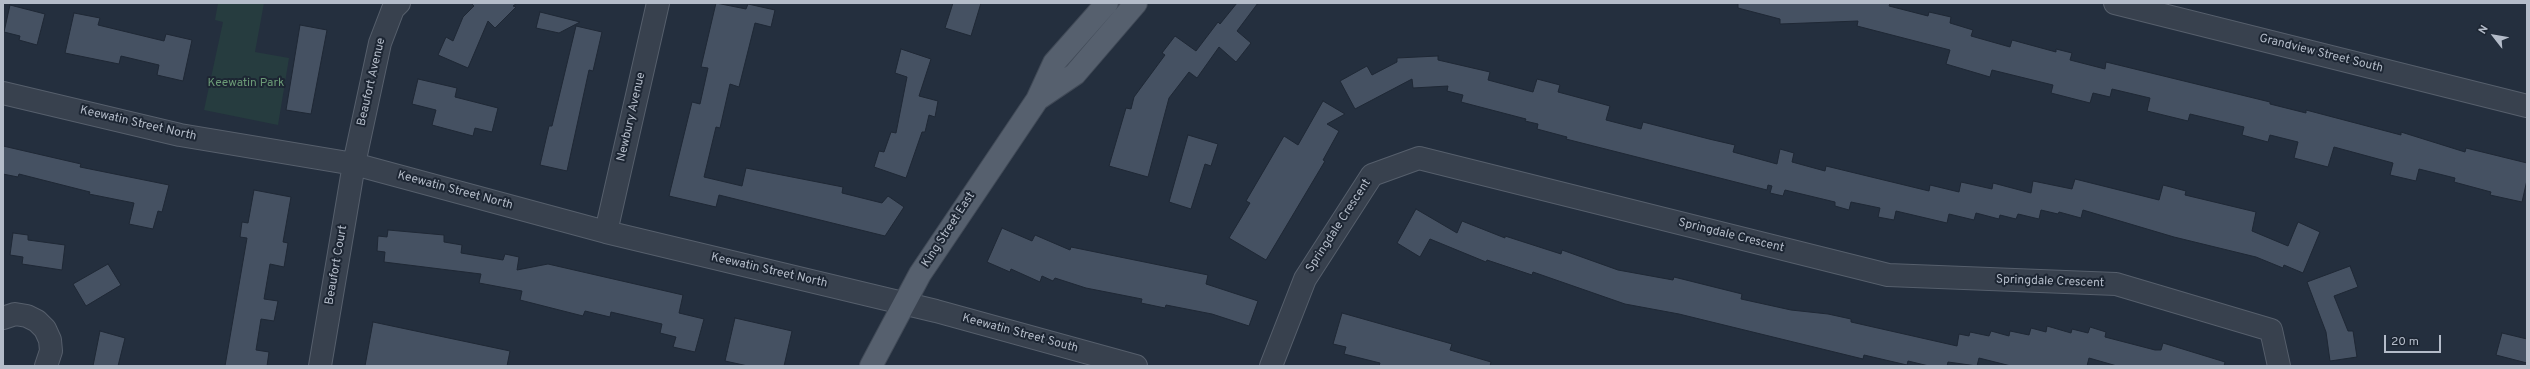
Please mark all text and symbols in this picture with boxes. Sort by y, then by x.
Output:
north arrow [2474,16,2514,56]
text: N [2476,23,2492,37]
street label: Grandview Street South [2258,32,2384,76]
street label: Beaufort Avenue [355,36,389,128]
street label: Newbury Avenue [615,71,649,163]
park label: Keewatin Park [208,77,284,91]
street label: Keewatin Street North [78,104,198,144]
street label: Keewatin Street North [396,169,514,213]
street label: Springdale Crescent [1303,177,1375,275]
street label: King Street East [919,190,979,270]
street label: Springdale Crescent [1677,216,1785,256]
street label: Beaufort Court [323,224,351,306]
street label: Keewatin Street North [709,251,829,291]
street label: Springdale Crescent [1996,273,2104,291]
street label: Keewatin Street South [960,312,1080,356]
scale bar [2386,327,2443,353]
text: 20 m [2391,334,2419,350]

